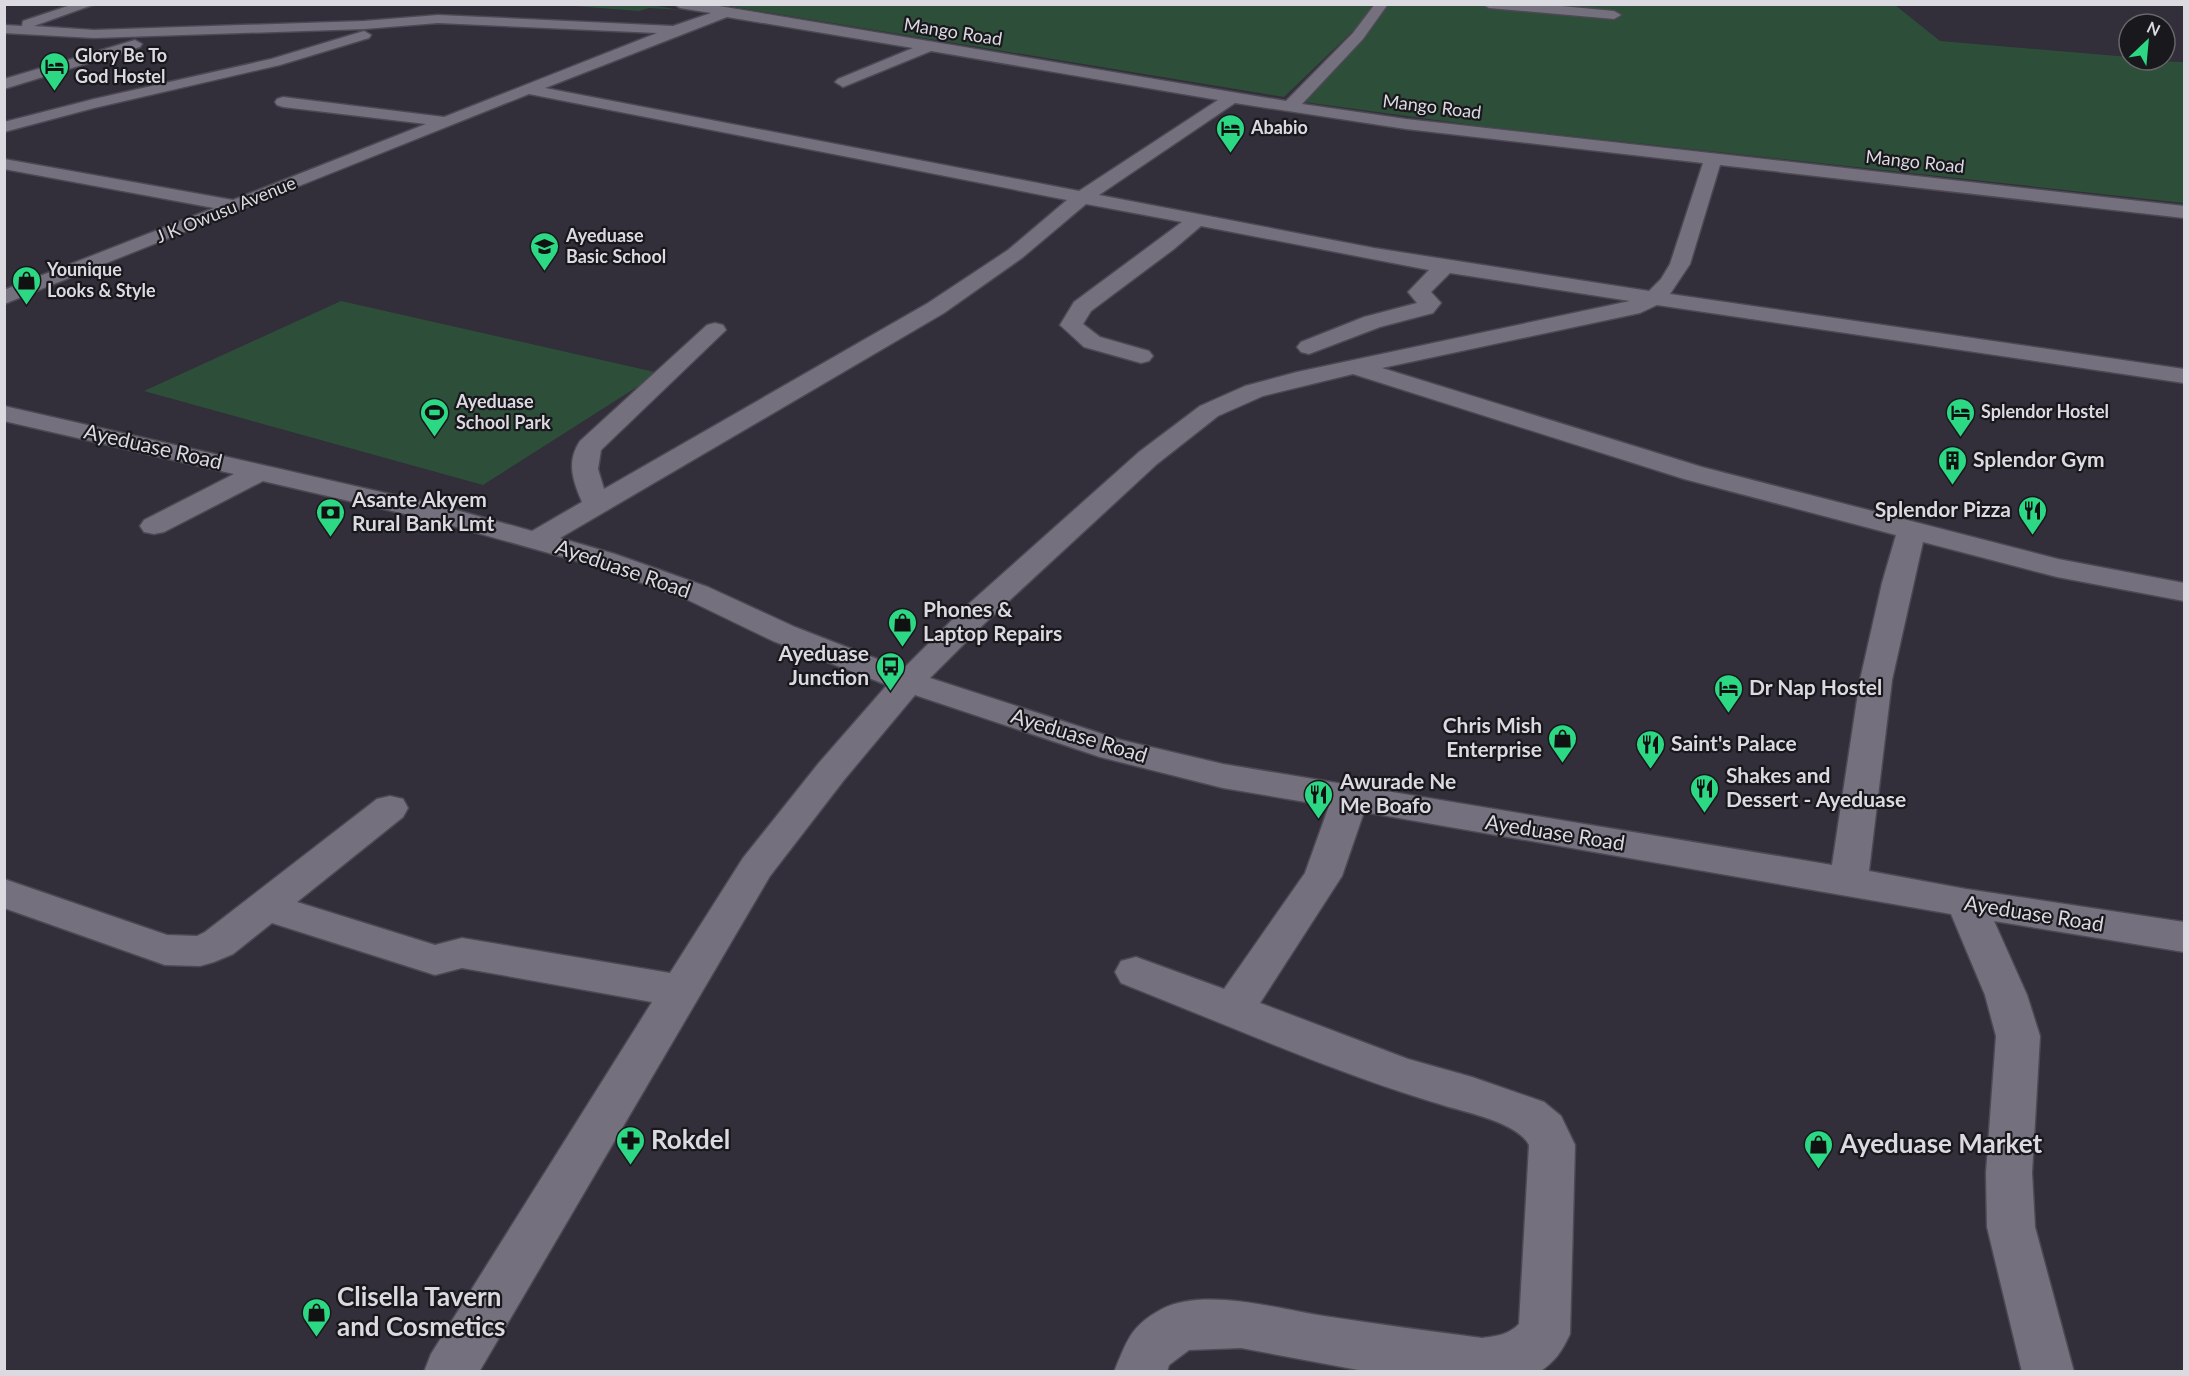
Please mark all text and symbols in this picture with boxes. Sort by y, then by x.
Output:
street label: Mango Road [902,12,1004,50]
north arrow [2117,12,2177,72]
text: N [2144,17,2163,39]
place label: Glory Be To God Hostel [75,44,167,87]
hotel icon: Glory Be To God Hostel [38,50,70,92]
street label: Mango Road [1381,89,1483,123]
hotel icon: Ababio [1214,112,1246,154]
place label: Ababio [1250,116,1308,138]
street label: Mango Road [1865,145,1966,177]
street label: J K Owusu Avenue [153,171,299,247]
place label: Ayeduase Basic School [565,224,666,267]
school or university icon: Ayeduase Basic School [529,230,561,272]
place label: Younique Looks & Style [46,258,156,301]
shop icon: Younique Looks & Style [10,264,42,306]
place label: Ayeduase School Park [455,390,551,433]
sports icon: Ayeduase School Park [419,396,451,438]
hotel icon: Splendor Hostel [1944,396,1976,438]
place label: Splendor Hostel [1981,400,2109,422]
street label: Ayeduase Road [82,418,225,474]
building icon: Splendor Gym [1936,444,1968,486]
place label: Splendor Gym [1973,446,2105,471]
place label: Asante Akyem Rural Bank Lmt [351,486,494,535]
restaurant icon: Splendor Pizza [2016,494,2048,536]
bank icon: Asante Akyem Rural Bank Lmt [315,496,347,538]
place label: Splendor Pizza [1875,496,2011,521]
street label: Ayeduase Road [553,533,694,602]
place label: Phones & Laptop Repairs [923,596,1062,645]
shop icon: Phones & Laptop Repairs [886,606,918,648]
place label: Ayeduase Junction [778,640,869,689]
bus stop icon: Ayeduase Junction [874,650,906,692]
hotel icon: Dr Nap Hostel [1712,672,1744,714]
place label: Dr Nap Hostel [1749,674,1882,699]
street label: Ayeduase Road [1008,702,1151,767]
place label: Chris Mish Enterprise [1443,712,1542,761]
shop icon: Chris Mish Enterprise [1547,722,1579,764]
restaurant icon: Saint's Palace [1634,728,1666,770]
place label: Saint's Palace [1671,730,1797,755]
place label: Shakes and Dessert - Ayeduase [1726,762,1906,811]
place label: Awurade Ne Me Boafo [1339,768,1456,817]
restaurant icon: Shakes and Dessert - Ayeduase [1689,772,1721,814]
restaurant icon: Awurade Ne Me Boafo [1303,778,1335,820]
street label: Ayeduase Road [1484,808,1627,855]
street label: Ayeduase Road [1963,889,2106,936]
place label: Rokdel [651,1123,730,1155]
pharmacy icon: Rokdel [614,1124,646,1166]
place label: Ayeduase Market [1839,1127,2042,1159]
shop icon: Ayeduase Market [1803,1128,1835,1170]
place label: Clisella Tavern and Cosmetics [337,1280,505,1342]
shop icon: Clisella Tavern and Cosmetics [300,1296,332,1338]

